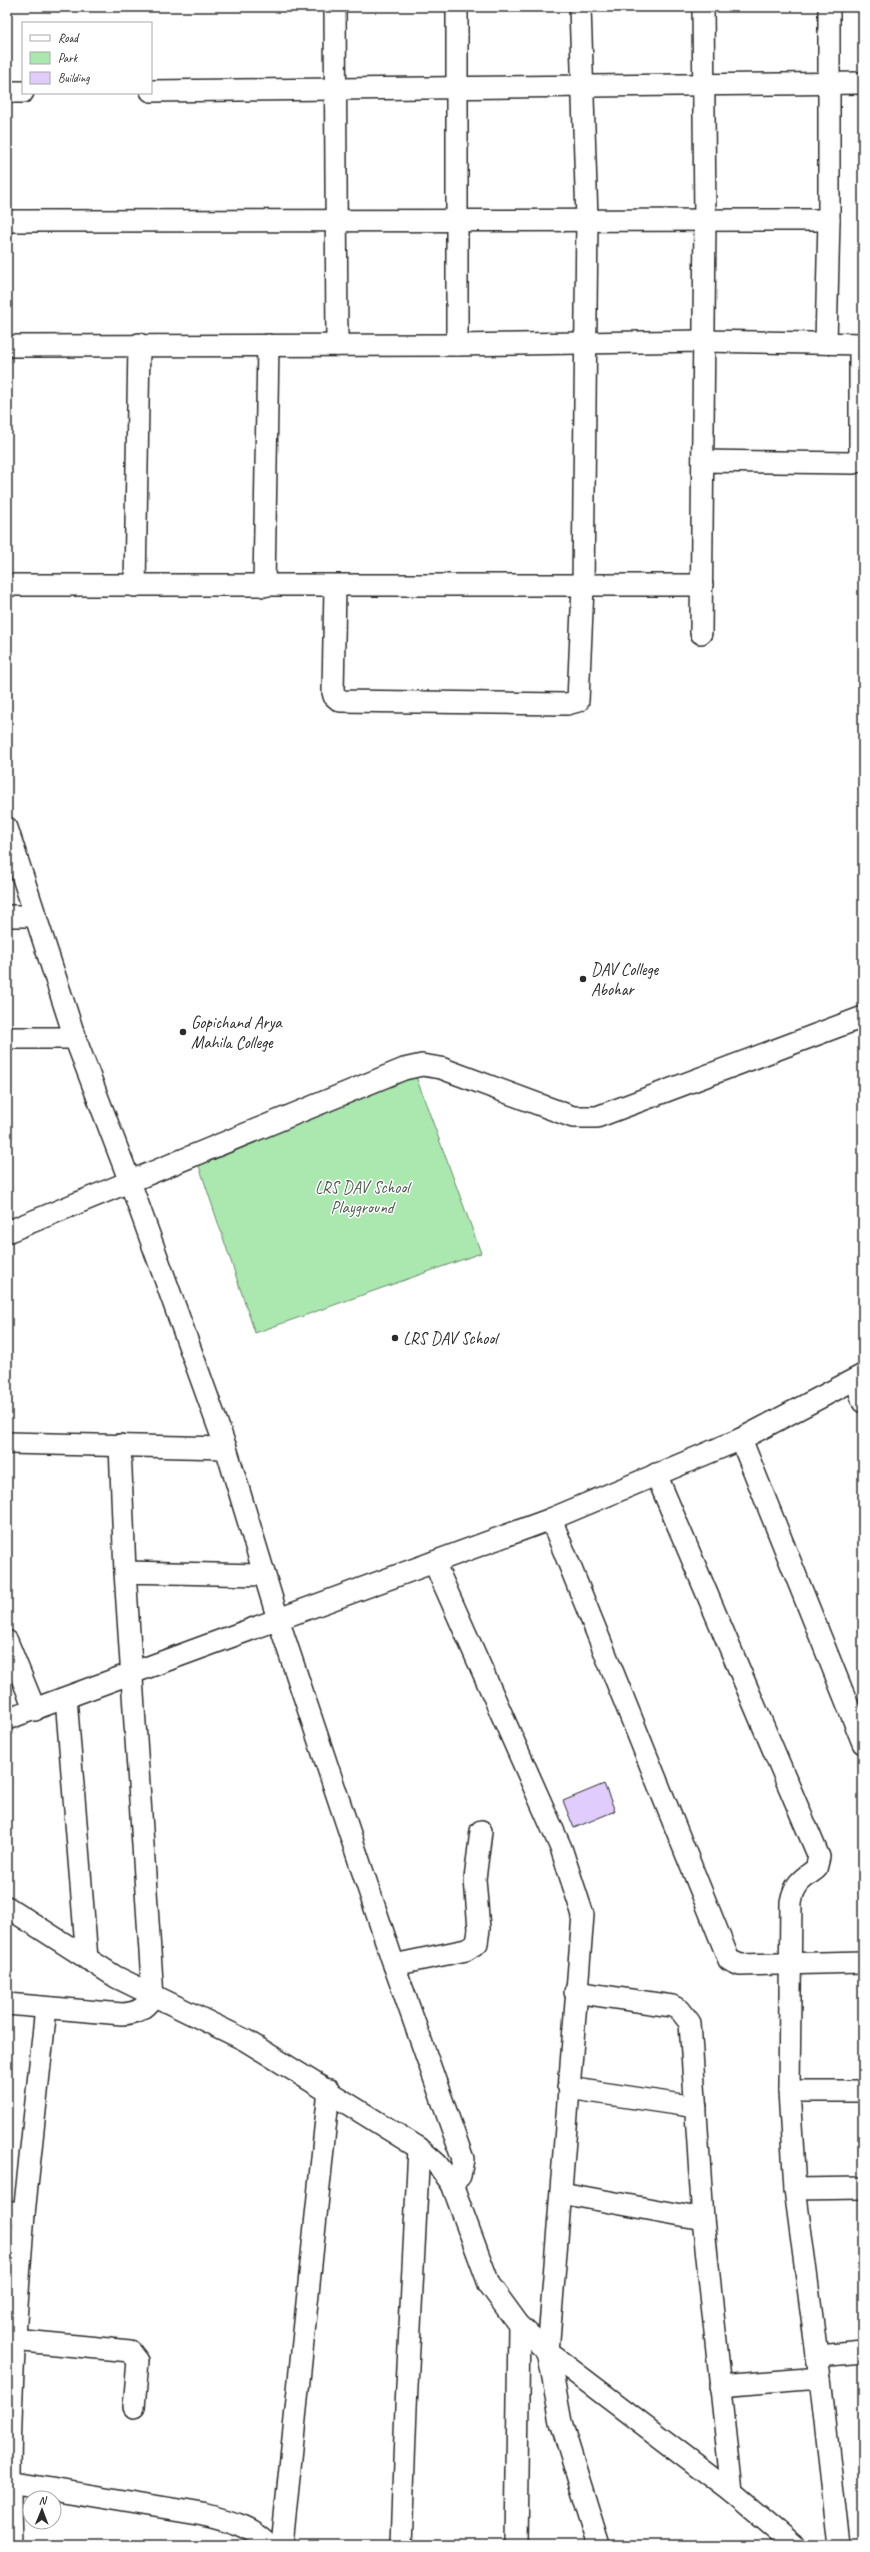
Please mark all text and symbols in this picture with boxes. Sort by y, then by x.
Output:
legend [22,22,152,94]
text: Road [58,30,80,46]
text: Park [58,50,79,66]
text: Building [58,70,90,86]
place label: DAV College Abohar [591,959,660,1000]
marker: DAV College Abohar [578,974,588,984]
place label: Gopichand Arya Mahila College [191,1012,283,1053]
marker: Gopichand Arya Mahila College [178,1027,188,1037]
park label: LRS DAV School Playground [315,1177,412,1218]
place label: LRS DAV School [403,1328,500,1349]
marker: LRS DAV School [390,1333,400,1343]
north arrow [22,2490,62,2530]
text: N [39,2493,48,2507]

